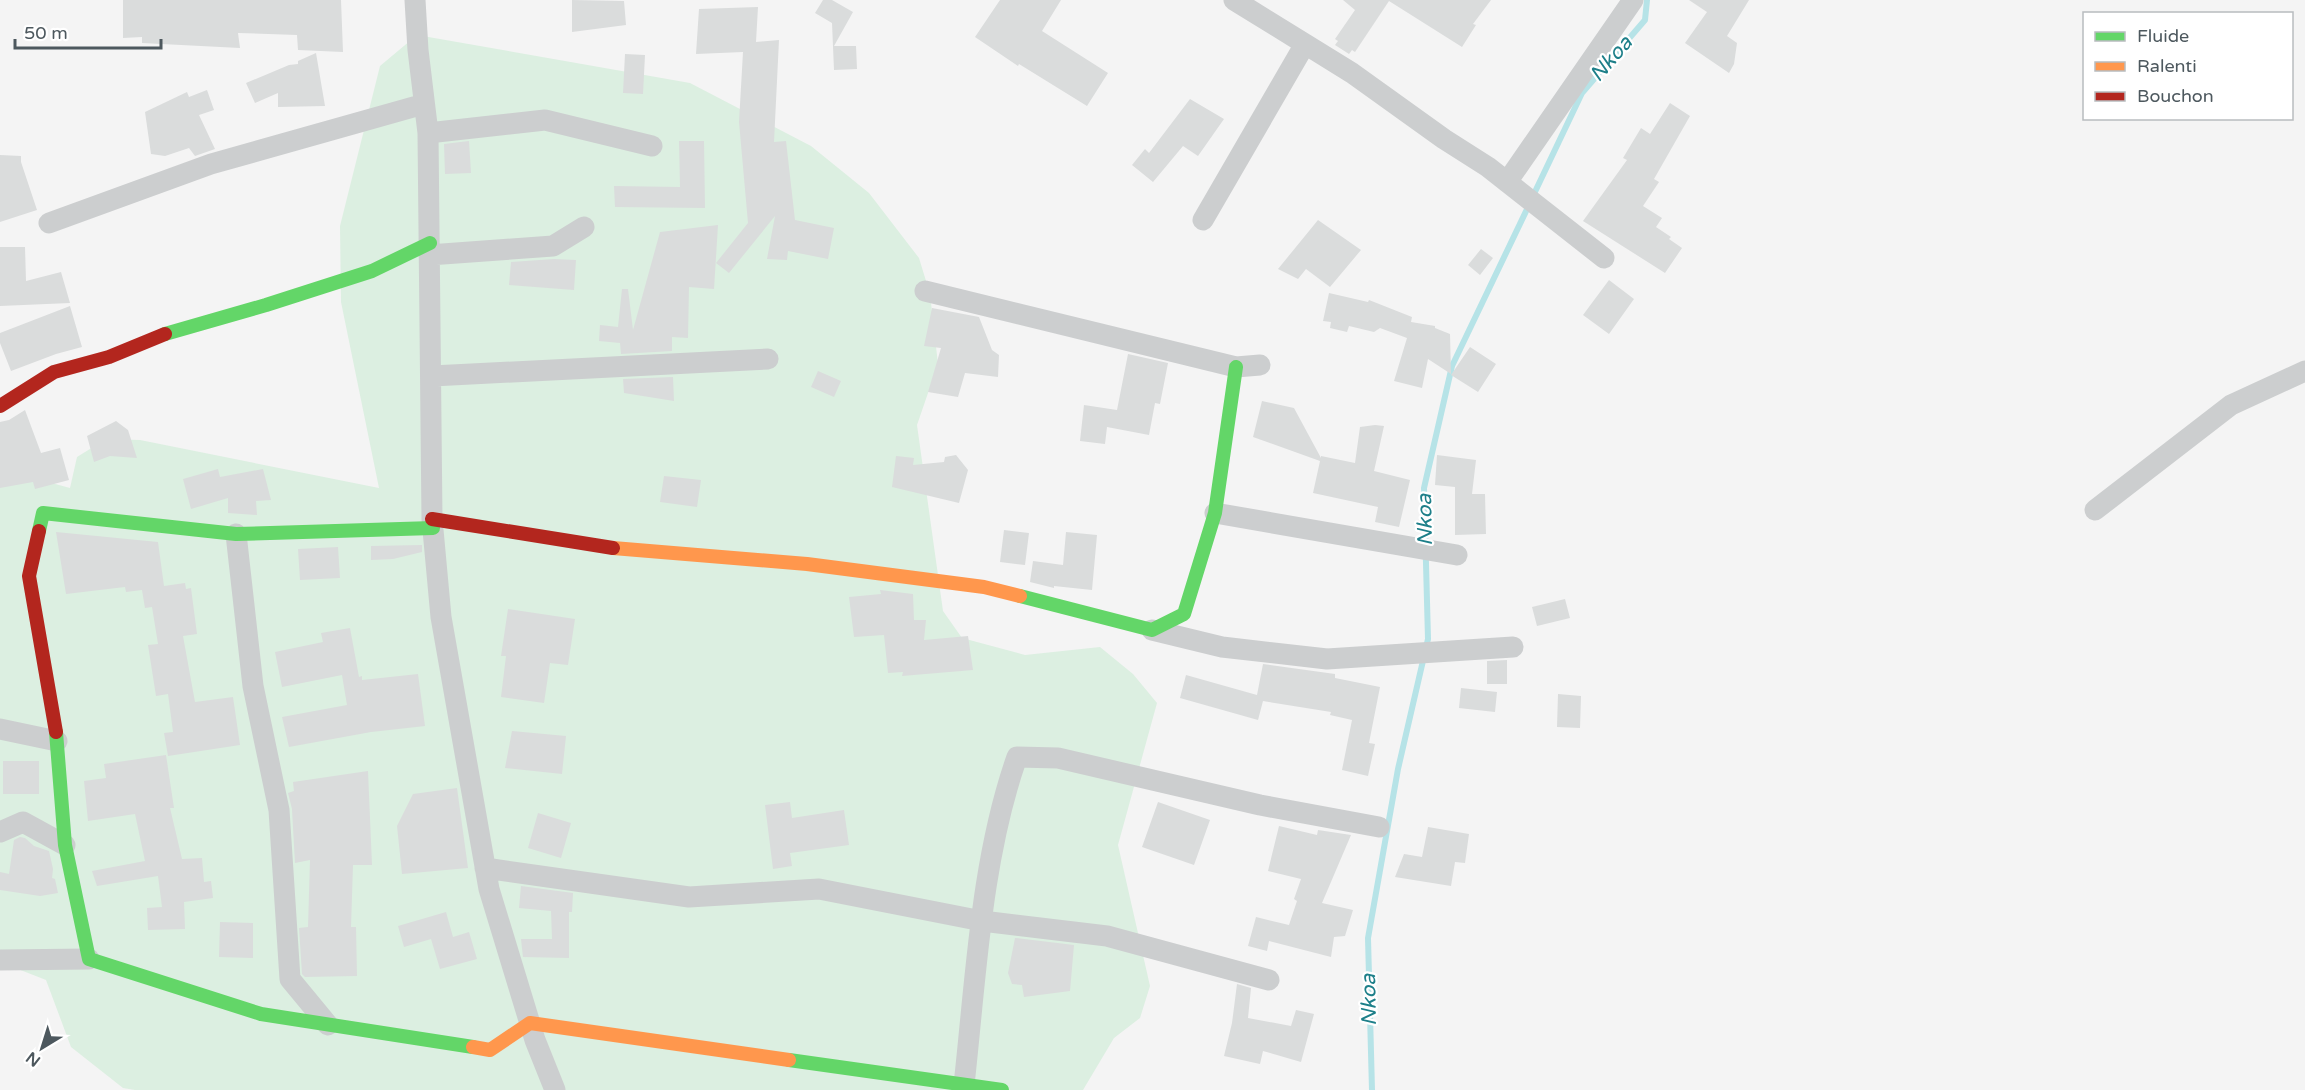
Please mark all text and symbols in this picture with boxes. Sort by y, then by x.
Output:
scale bar [15,12,160,50]
legend [2083,12,2293,120]
text: 50 m [24,22,68,44]
text: Fluide [2137,25,2189,47]
water label: Nkoa [1584,30,1638,87]
text: Ralenti [2137,55,2197,77]
text: Bouchon [2137,85,2214,107]
water label: Nkoa [1412,492,1438,546]
water label: Nkoa [1356,972,1382,1026]
north arrow [12,1018,72,1078]
text: N [22,1047,45,1071]

